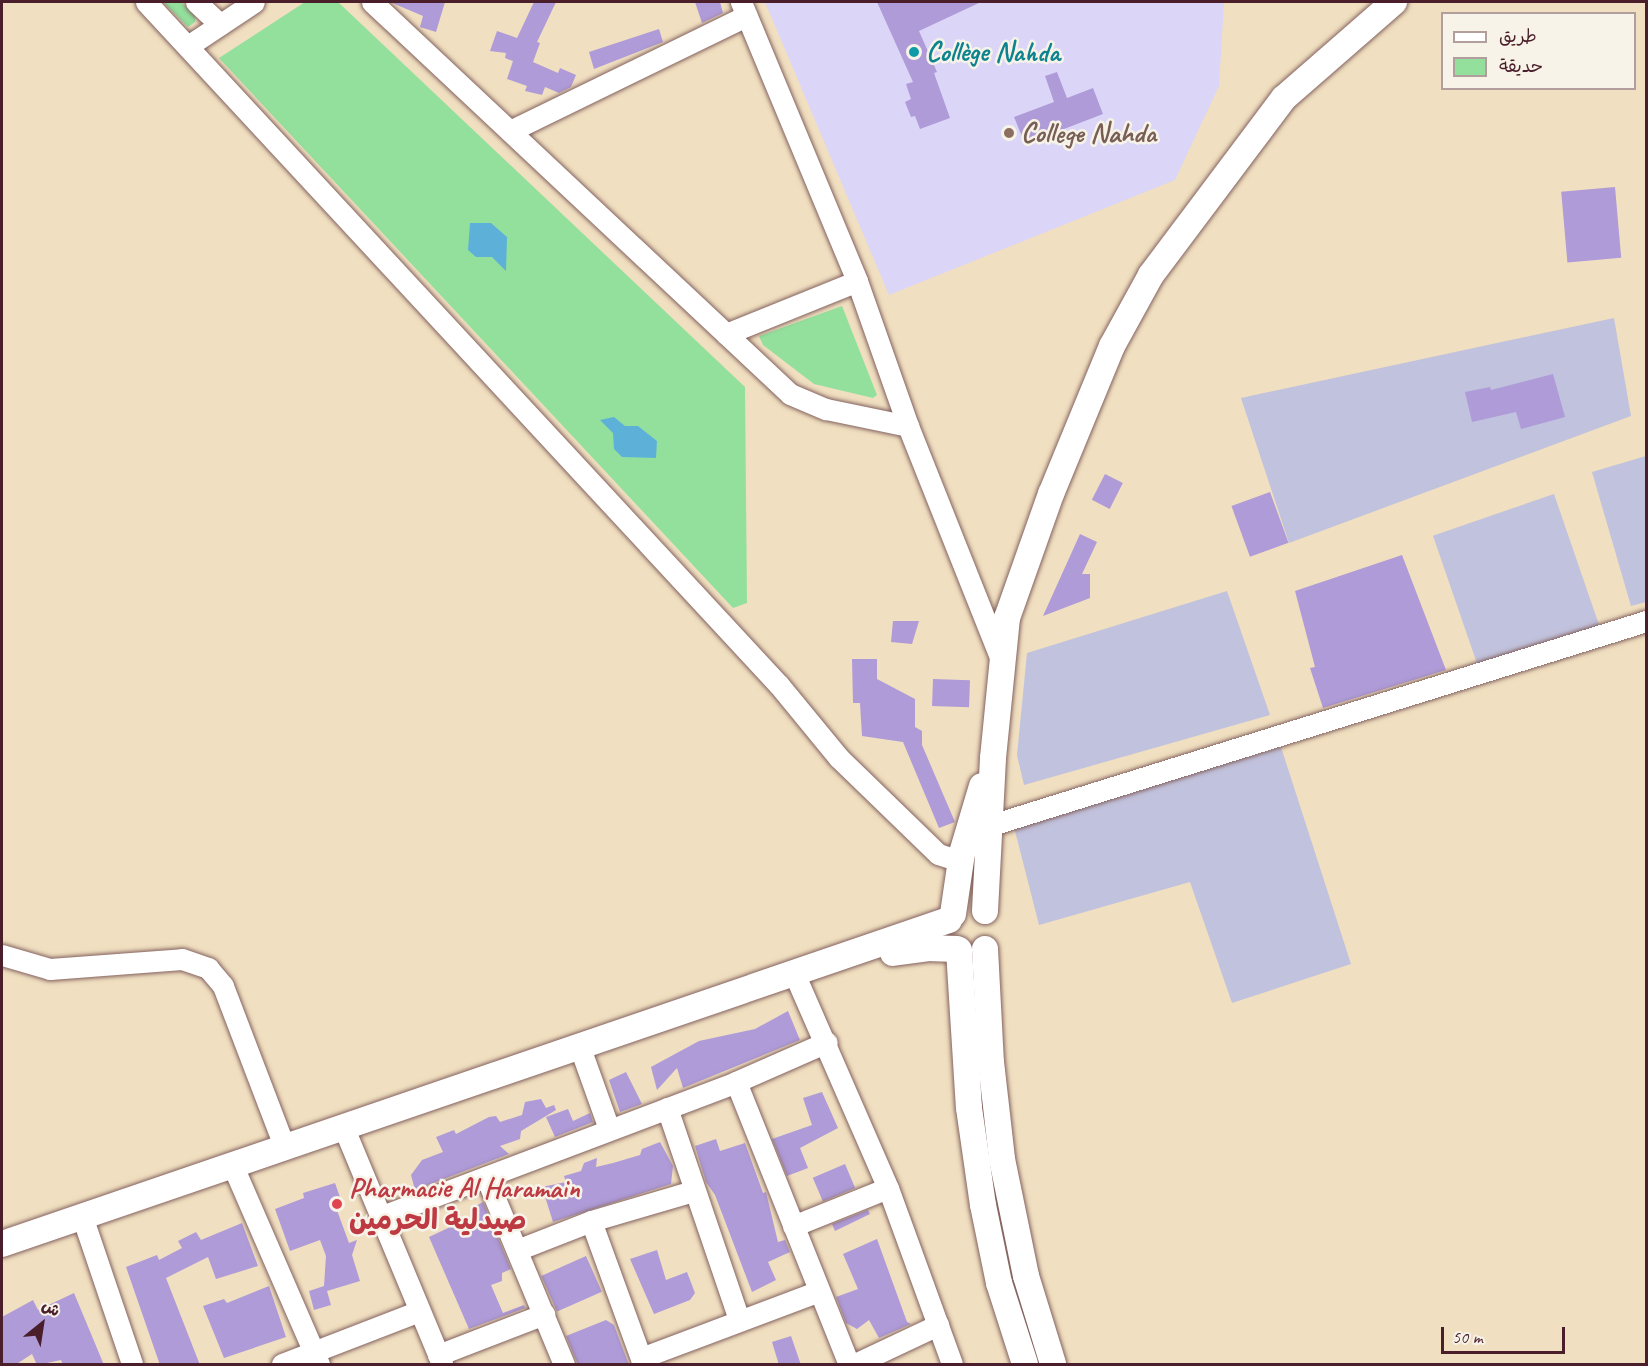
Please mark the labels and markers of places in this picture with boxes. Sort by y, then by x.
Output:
place label: Collège Nahda [926,35,1061,69]
marker: Collège Nahda [907,45,921,59]
place label: College Nahda [1021,116,1156,150]
marker: College Nahda [1002,126,1016,140]
place label: Pharmacie Al Haramain صيدلية الحرمين [349,1171,581,1237]
marker: Pharmacie Al Haramain صيدلية الحرمين [330,1197,344,1211]

